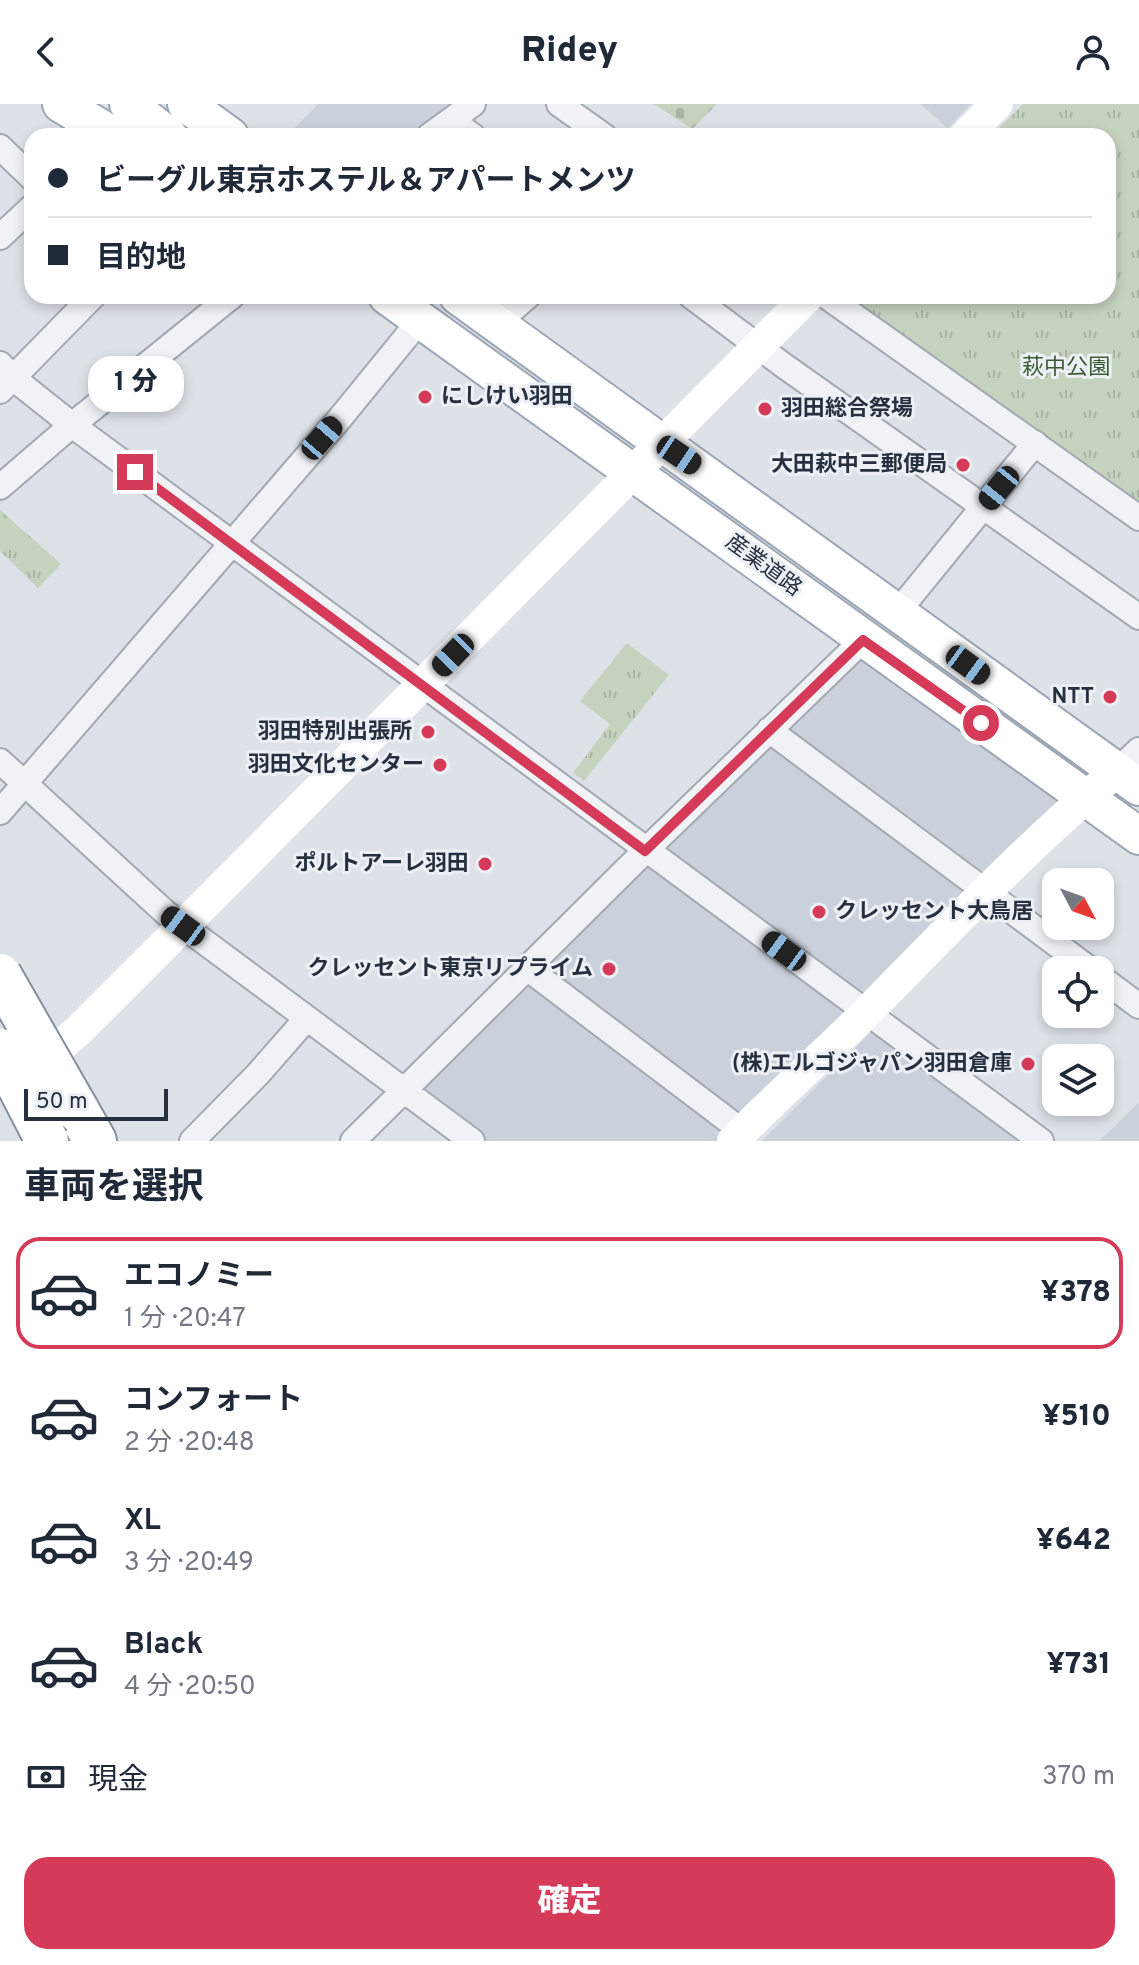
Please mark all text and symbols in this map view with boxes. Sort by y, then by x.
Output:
text: Ridey [521,29,618,75]
icon: back [24,30,68,74]
icon: person [1071,30,1115,74]
text: ビーグル東京ホステル＆アパートメンツ [96,164,635,201]
text: 目的地 [96,241,186,278]
park label: 萩中公園 [1022,355,1110,382]
callout: 1 分 [87,356,183,412]
text: 1 分 [114,367,158,400]
place label: にしけい羽田 [441,384,573,411]
marker: にしけい羽田 [416,388,434,406]
place label: 羽田総合祭場 [781,396,913,423]
marker: 羽田総合祭場 [756,400,774,418]
car [297,412,347,464]
car [652,432,706,478]
place label: 大田萩中三郵便局 [771,452,947,479]
route end [117,454,153,490]
marker: 大田萩中三郵便局 [954,456,972,474]
car [975,462,1023,514]
street label: 産業道路 [719,529,807,603]
car [428,629,478,681]
car [942,641,994,689]
place label: NTT [1051,684,1094,711]
marker: NTT [1101,688,1119,706]
route start [963,705,999,741]
place label: 羽田特別出張所 [258,719,412,746]
marker: 羽田特別出張所 [419,723,437,741]
place label: 羽田文化センター [248,752,424,779]
marker: 羽田文化センター [431,756,449,774]
place label: ポルトアーレ羽田 [294,850,469,878]
marker: ポルトアーレ羽田 [476,855,494,873]
north arrow [1042,868,1114,940]
map controls [1042,868,1114,1116]
place label: クレッセント大鳥居 [835,899,1033,926]
car [157,902,209,950]
marker: クレッセント大鳥居 [810,903,828,921]
car [758,927,810,975]
place label: クレッセント東京リプライム [307,956,593,983]
button: locate [1042,956,1114,1028]
marker: クレッセント東京リプライム [600,960,618,978]
button: layers [1042,1044,1114,1116]
place label: (株)エルゴジャパン羽田倉庫 [732,1050,1012,1078]
marker: (株)エルゴジャパン羽田倉庫 [1019,1055,1037,1073]
scale bar [24,1085,168,1121]
text: 50 m [36,1089,88,1116]
text: 車両を選択 [24,1166,204,1212]
icon: car [28,1257,100,1329]
text: エコノミー [124,1259,274,1296]
text: ¥378 [1041,1275,1111,1312]
text: 1 分 · 20:47 [124,1303,246,1336]
icon: car [28,1381,100,1453]
text: コンフォート [124,1383,303,1420]
text: ¥510 [1042,1399,1111,1436]
text: 2 分 · 20:48 [124,1427,255,1460]
text: XL [124,1503,161,1540]
icon: car [28,1505,100,1577]
text: ¥642 [1036,1523,1111,1560]
text: 3 分 · 20:49 [124,1547,254,1580]
text: Black [124,1627,203,1664]
icon: car [28,1629,100,1701]
text: ¥731 [1046,1647,1111,1684]
text: 4 分 · 20:50 [124,1671,256,1704]
icon: cash [24,1755,68,1799]
text: 370 m [1042,1761,1115,1794]
text: 現金 [88,1763,148,1800]
button: 確定 [24,1857,1115,1949]

